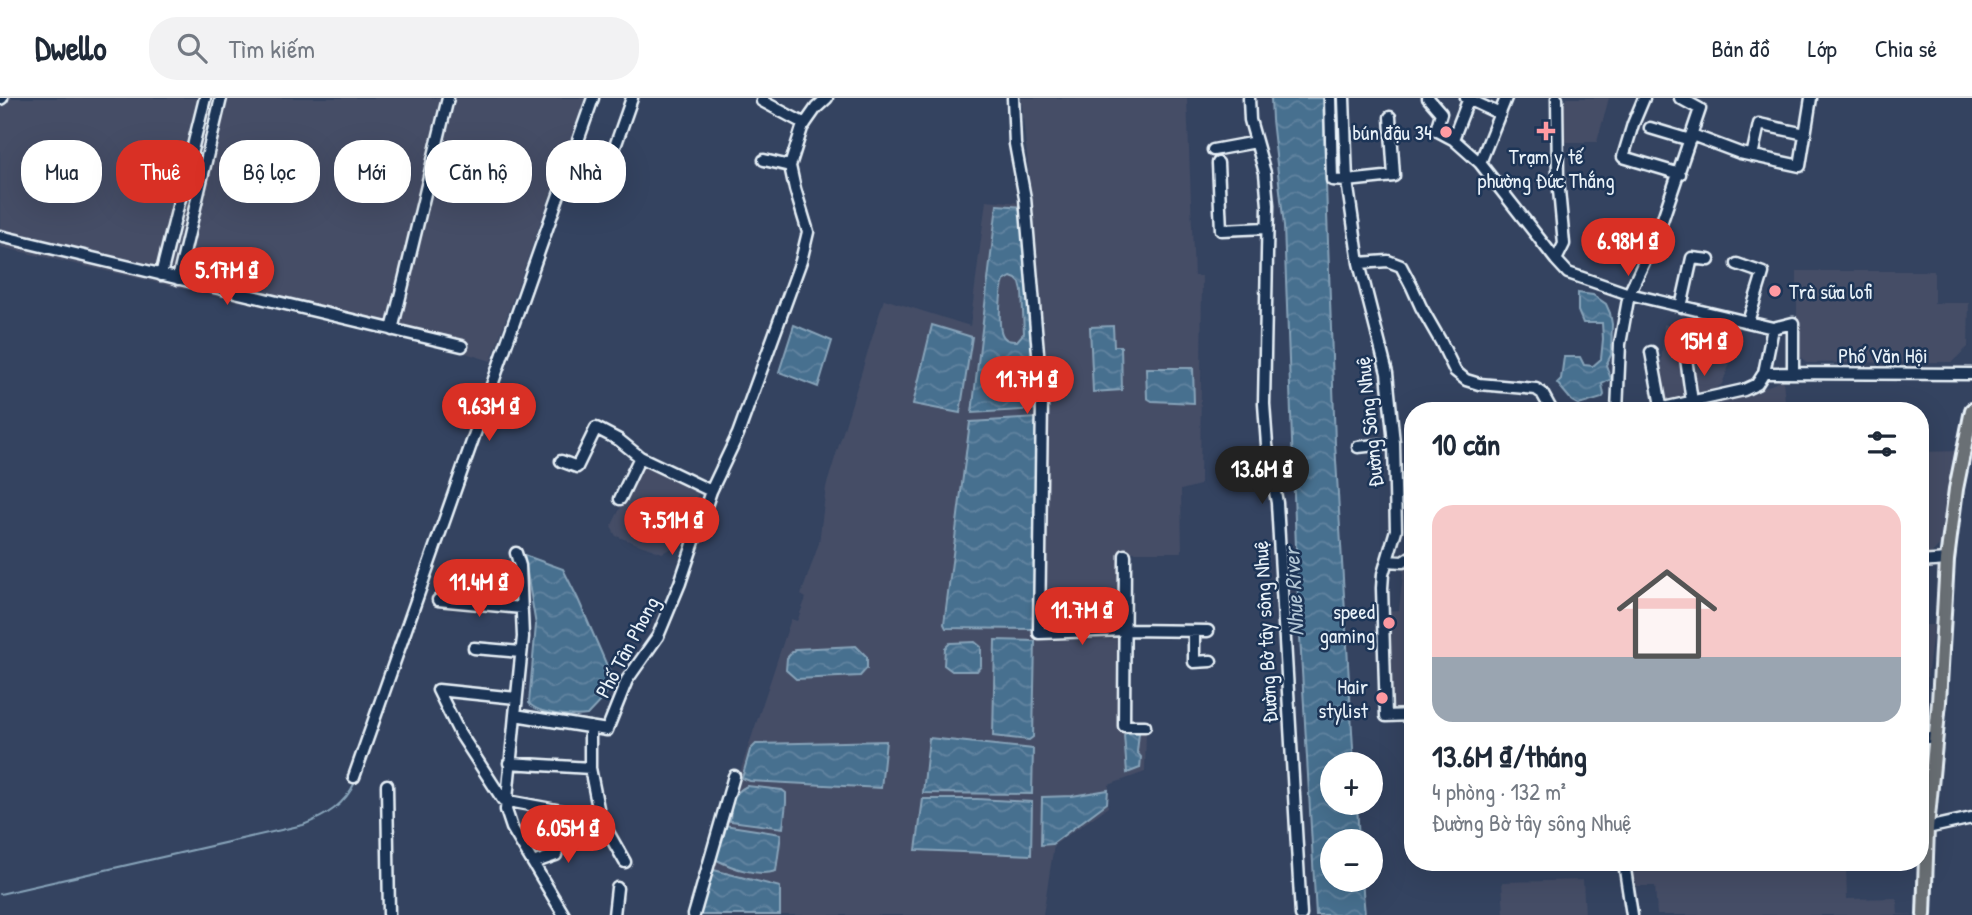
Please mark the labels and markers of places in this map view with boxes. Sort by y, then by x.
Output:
place label: bún đậu 34 [1352,118,1432,147]
marker: Trạm y tế phường Đức Thắng [1536,121,1556,141]
marker: bún đậu 34 [1438,124,1454,140]
place label: Trạm y tế phường Đức Thắng [1478,142,1614,195]
pin: 6.98M ₫ [1563,218,1693,278]
pin: 5.17M ₫ [162,248,292,307]
place label: Trà sữa lofi [1789,277,1873,306]
marker: Trà sữa lofi [1767,283,1783,299]
pin: 15M ₫ [1655,318,1753,378]
pin: 11.7M ₫ [962,356,1092,416]
pin: 9.63M ₫ [424,384,554,443]
pin: 13.6M ₫ [1197,446,1327,506]
pin: 7.51M ₫ [607,498,737,557]
pin: 11.4M ₫ [414,560,544,619]
pin: 11.7M ₫ [1017,588,1147,647]
place label: speed gaming [1320,597,1375,650]
marker: speed gaming [1381,615,1397,631]
place label: Hair stylist [1318,672,1369,725]
marker: Hair stylist [1374,690,1390,706]
pin: 6.05M ₫ [503,806,633,865]

